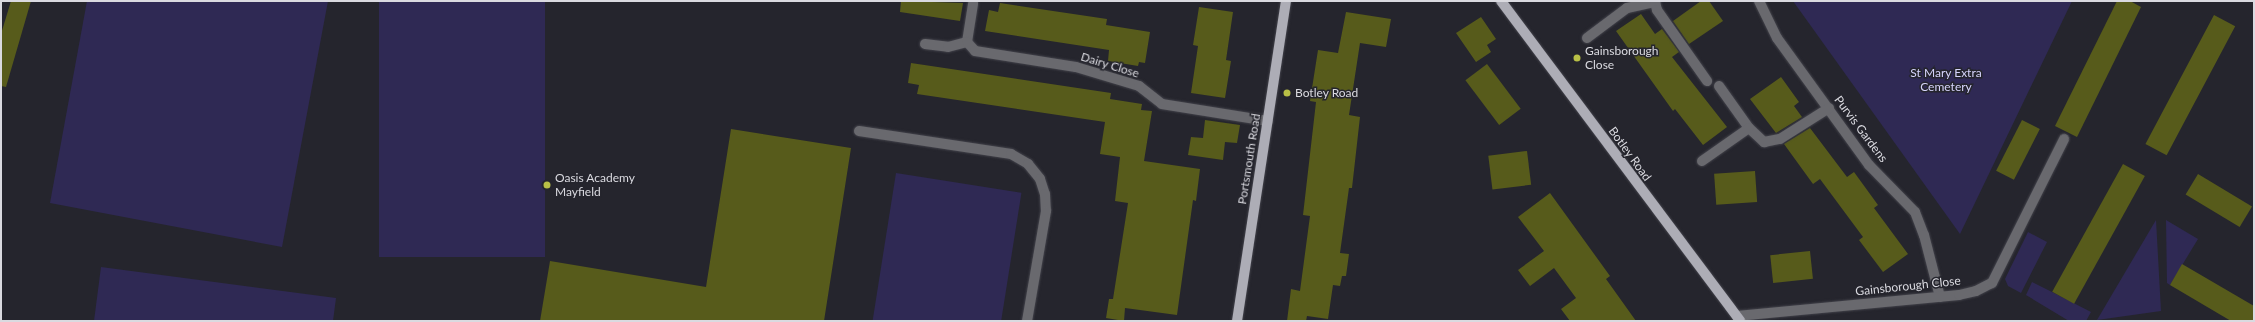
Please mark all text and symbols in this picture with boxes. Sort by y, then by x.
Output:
place label: Gainsborough Close [1585,44,1659,72]
street label: Dairy Close [1079,49,1141,81]
marker: Gainsborough Close [1572,53,1582,63]
park label: St Mary Extra Cemetery [1910,66,1982,94]
place label: Botley Road [1295,86,1359,100]
marker: Botley Road [1282,88,1292,98]
street label: Purvis Gardens [1831,93,1891,165]
street label: Portsmouth Road [1235,113,1263,205]
street label: Botley Road [1605,124,1655,184]
place label: Oasis Academy Mayfield [555,171,635,199]
marker: Oasis Academy Mayfield [542,180,552,190]
street label: Gainsborough Close [1855,273,1961,299]

